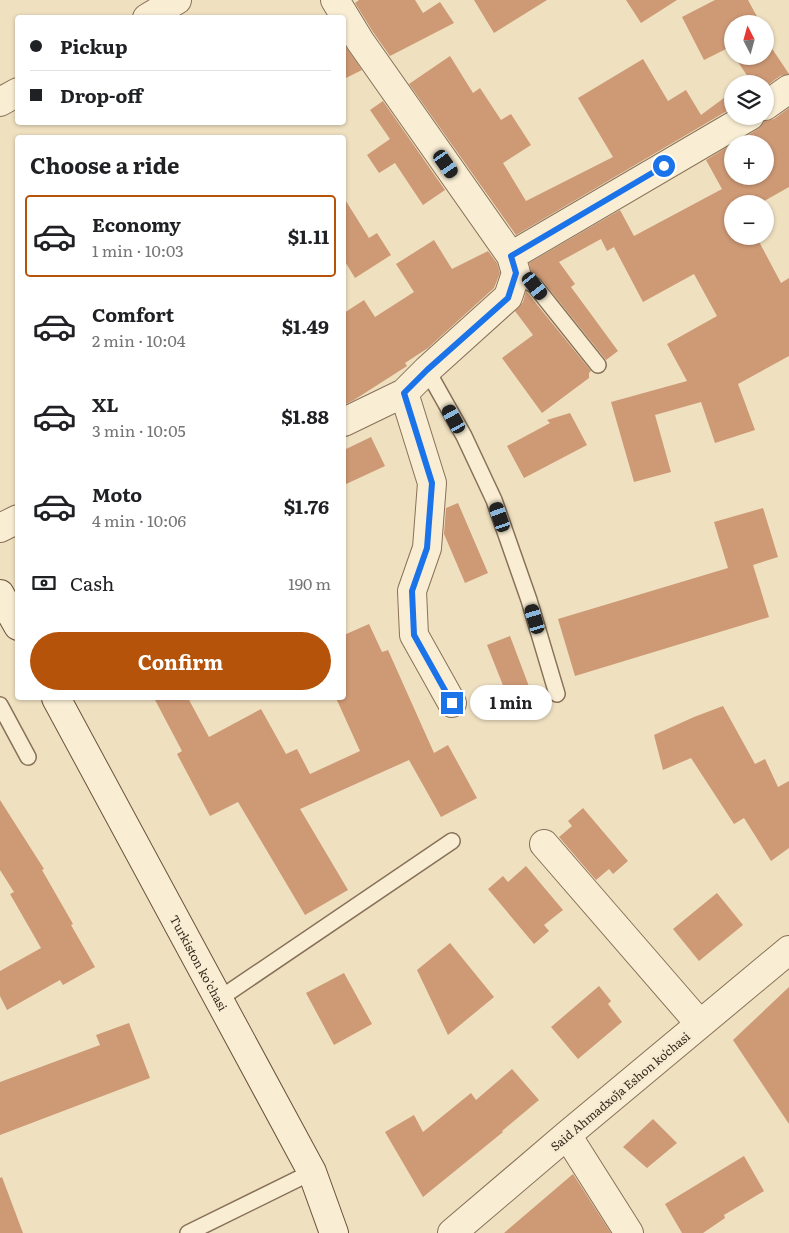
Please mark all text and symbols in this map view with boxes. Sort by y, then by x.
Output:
north arrow [724,15,774,65]
map controls [724,15,774,245]
text: Pickup [60,32,128,60]
button: layers [724,75,774,125]
text: Drop-off [60,81,143,109]
button: + [724,135,774,185]
car [431,147,460,181]
text: Choose a ride [30,148,179,181]
route start [653,155,675,177]
button: − [724,195,774,245]
text: Economy [92,210,181,238]
icon: car [32,214,77,259]
text: $1.11 [288,222,329,250]
text: 1 min · 10:03 [92,238,184,262]
car [519,270,550,302]
text: Comfort [92,300,174,328]
icon: car [32,304,77,349]
text: $1.49 [282,312,329,340]
text: 2 min · 10:04 [92,328,186,352]
text: XL [92,390,119,418]
icon: car [32,394,77,439]
text: $1.88 [281,402,329,430]
car [440,402,467,436]
text: 3 min · 10:05 [92,418,186,442]
text: Moto [92,480,142,508]
icon: car [32,484,77,529]
text: $1.76 [284,492,329,520]
car [488,500,511,534]
text: 4 min · 10:06 [92,508,186,532]
icon: cash [30,569,58,597]
text: Cash [70,569,114,597]
text: 190 m [288,571,331,595]
car [523,602,546,636]
button: Confirm [30,632,331,690]
callout: 1 min [470,686,552,720]
text: 1 min [490,690,532,714]
route end [441,692,463,714]
street label: Turkiston ko’chasi [166,912,232,1014]
street label: Said Ahmadxoʻja Eshon koʻchasi [546,1027,694,1155]

